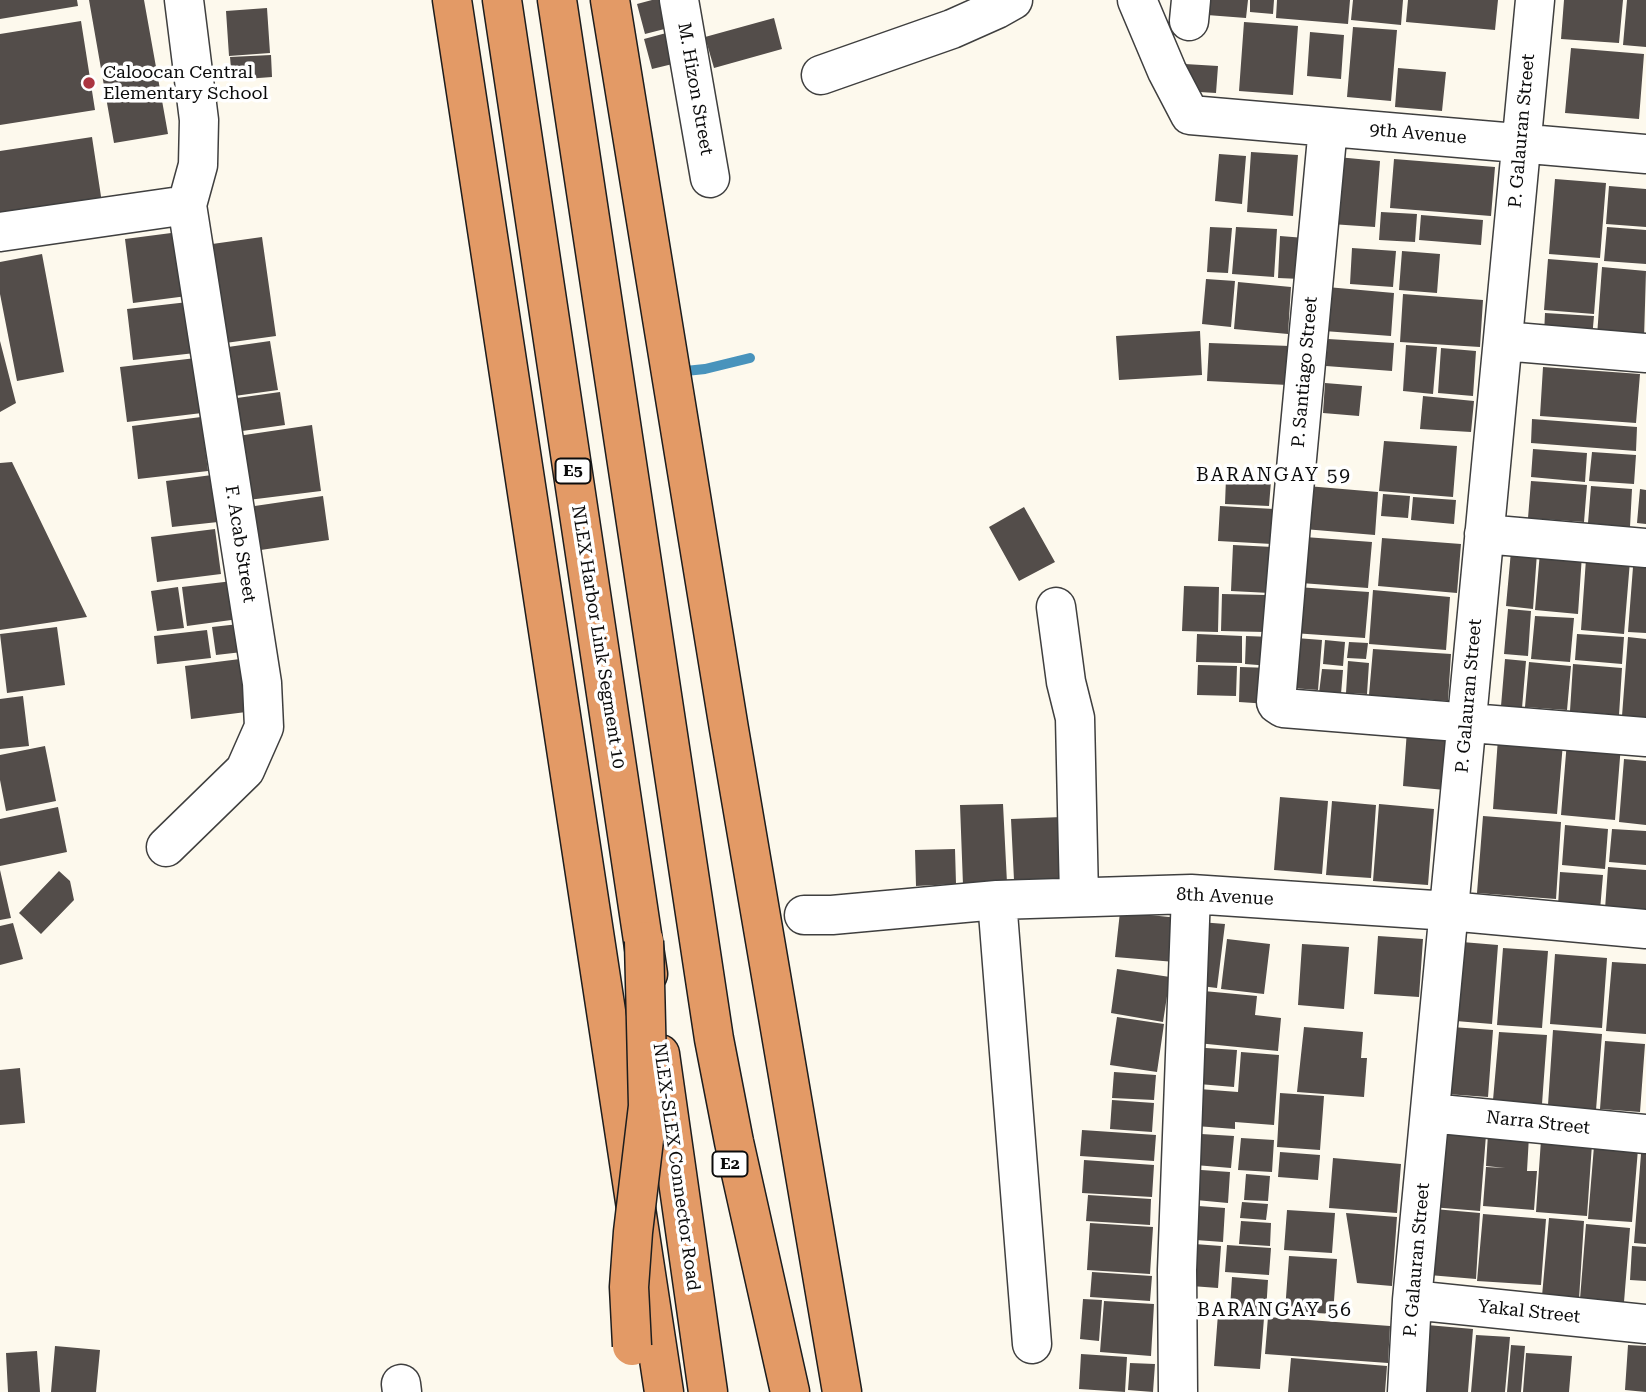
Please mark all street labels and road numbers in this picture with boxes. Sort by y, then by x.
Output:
street label: M. Hizon Street [673,21,717,157]
street label: P. Galauran Street [1504,53,1540,209]
street label: 9th Avenue [1368,119,1468,149]
street label: P. Santiago Street [1288,296,1322,448]
road number: E5 [556,458,590,484]
street label: F. Acab Street [220,484,260,604]
street label: NLEX Harbor Link Segment 10 [566,504,630,770]
street label: P. Galauran Street [1451,618,1487,774]
street label: 8th Avenue [1176,884,1274,910]
street label: NLEX-SLEX Connector Road [648,1042,704,1292]
street label: Narra Street [1485,1107,1591,1139]
road number: E2 [712,1152,748,1176]
street label: P. Galauran Street [1399,1182,1435,1338]
street label: Yakal Street [1477,1296,1581,1328]

